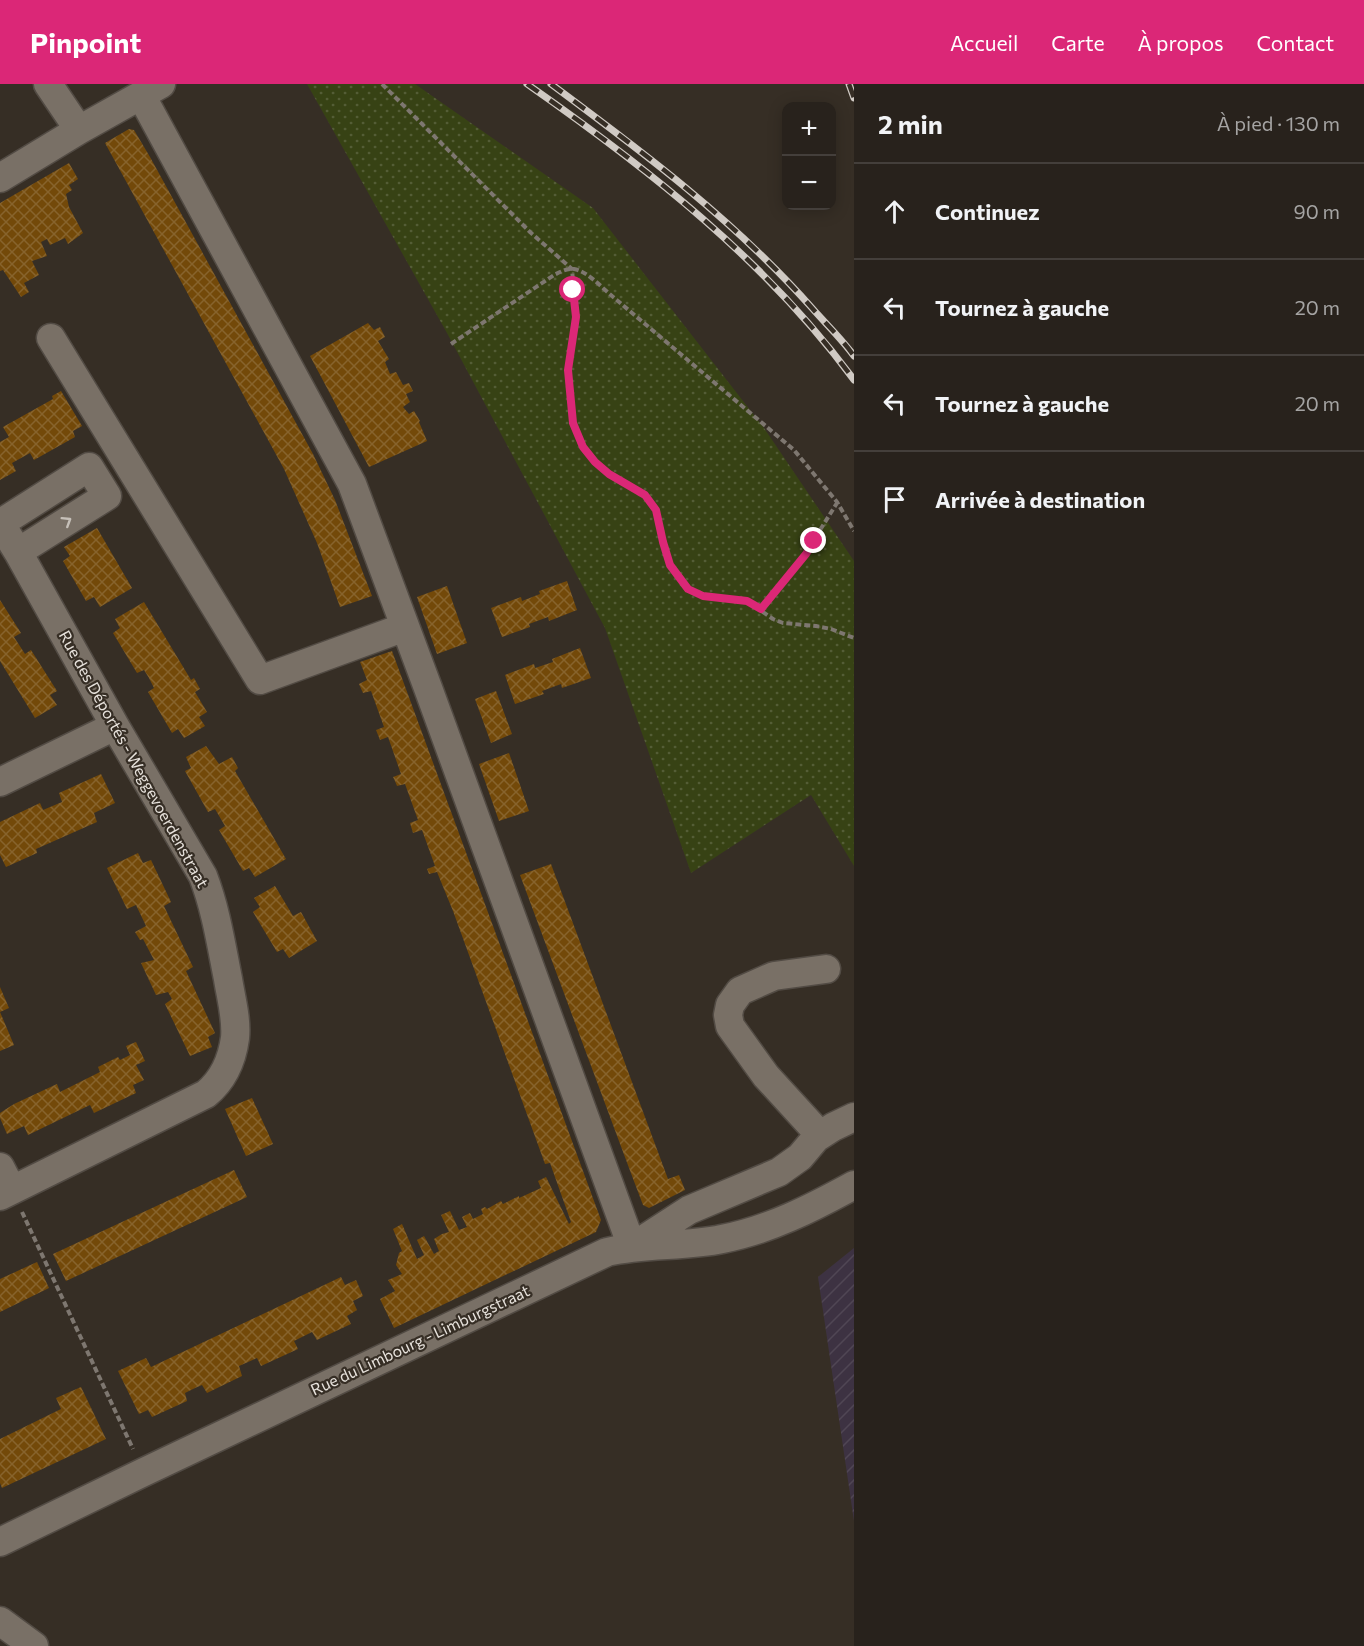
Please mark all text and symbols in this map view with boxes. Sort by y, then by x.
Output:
text: Pinpoint [30,25,141,59]
text: Accueil [950,30,1018,55]
text: Carte [1051,30,1105,55]
text: À propos [1138,30,1223,55]
text: Contact [1256,30,1334,55]
map controls [782,102,836,210]
button: + [782,102,836,156]
text: 2 min [878,108,943,139]
text: À pied · 130 m [1217,111,1340,135]
button: − [782,156,836,210]
icon: ahead [878,195,911,228]
text: Continuez [935,198,1040,225]
text: 90 m [1294,199,1340,223]
route start [559,276,585,302]
icon: left [878,291,911,324]
text: Tournez à gauche [935,294,1109,321]
text: 20 m [1295,295,1340,319]
icon: left [878,387,911,420]
text: Tournez à gauche [935,390,1109,417]
text: 20 m [1295,391,1340,415]
icon: arrive [878,483,911,516]
text: Arrivée à destination [935,486,1145,513]
one-way arrow [61,517,71,529]
route end [800,527,826,553]
street label: Rue des Déportés - Weggevoerdenstraat [56,627,214,891]
street label: Rue du Limbourg - Limburgstraat [307,1280,533,1399]

